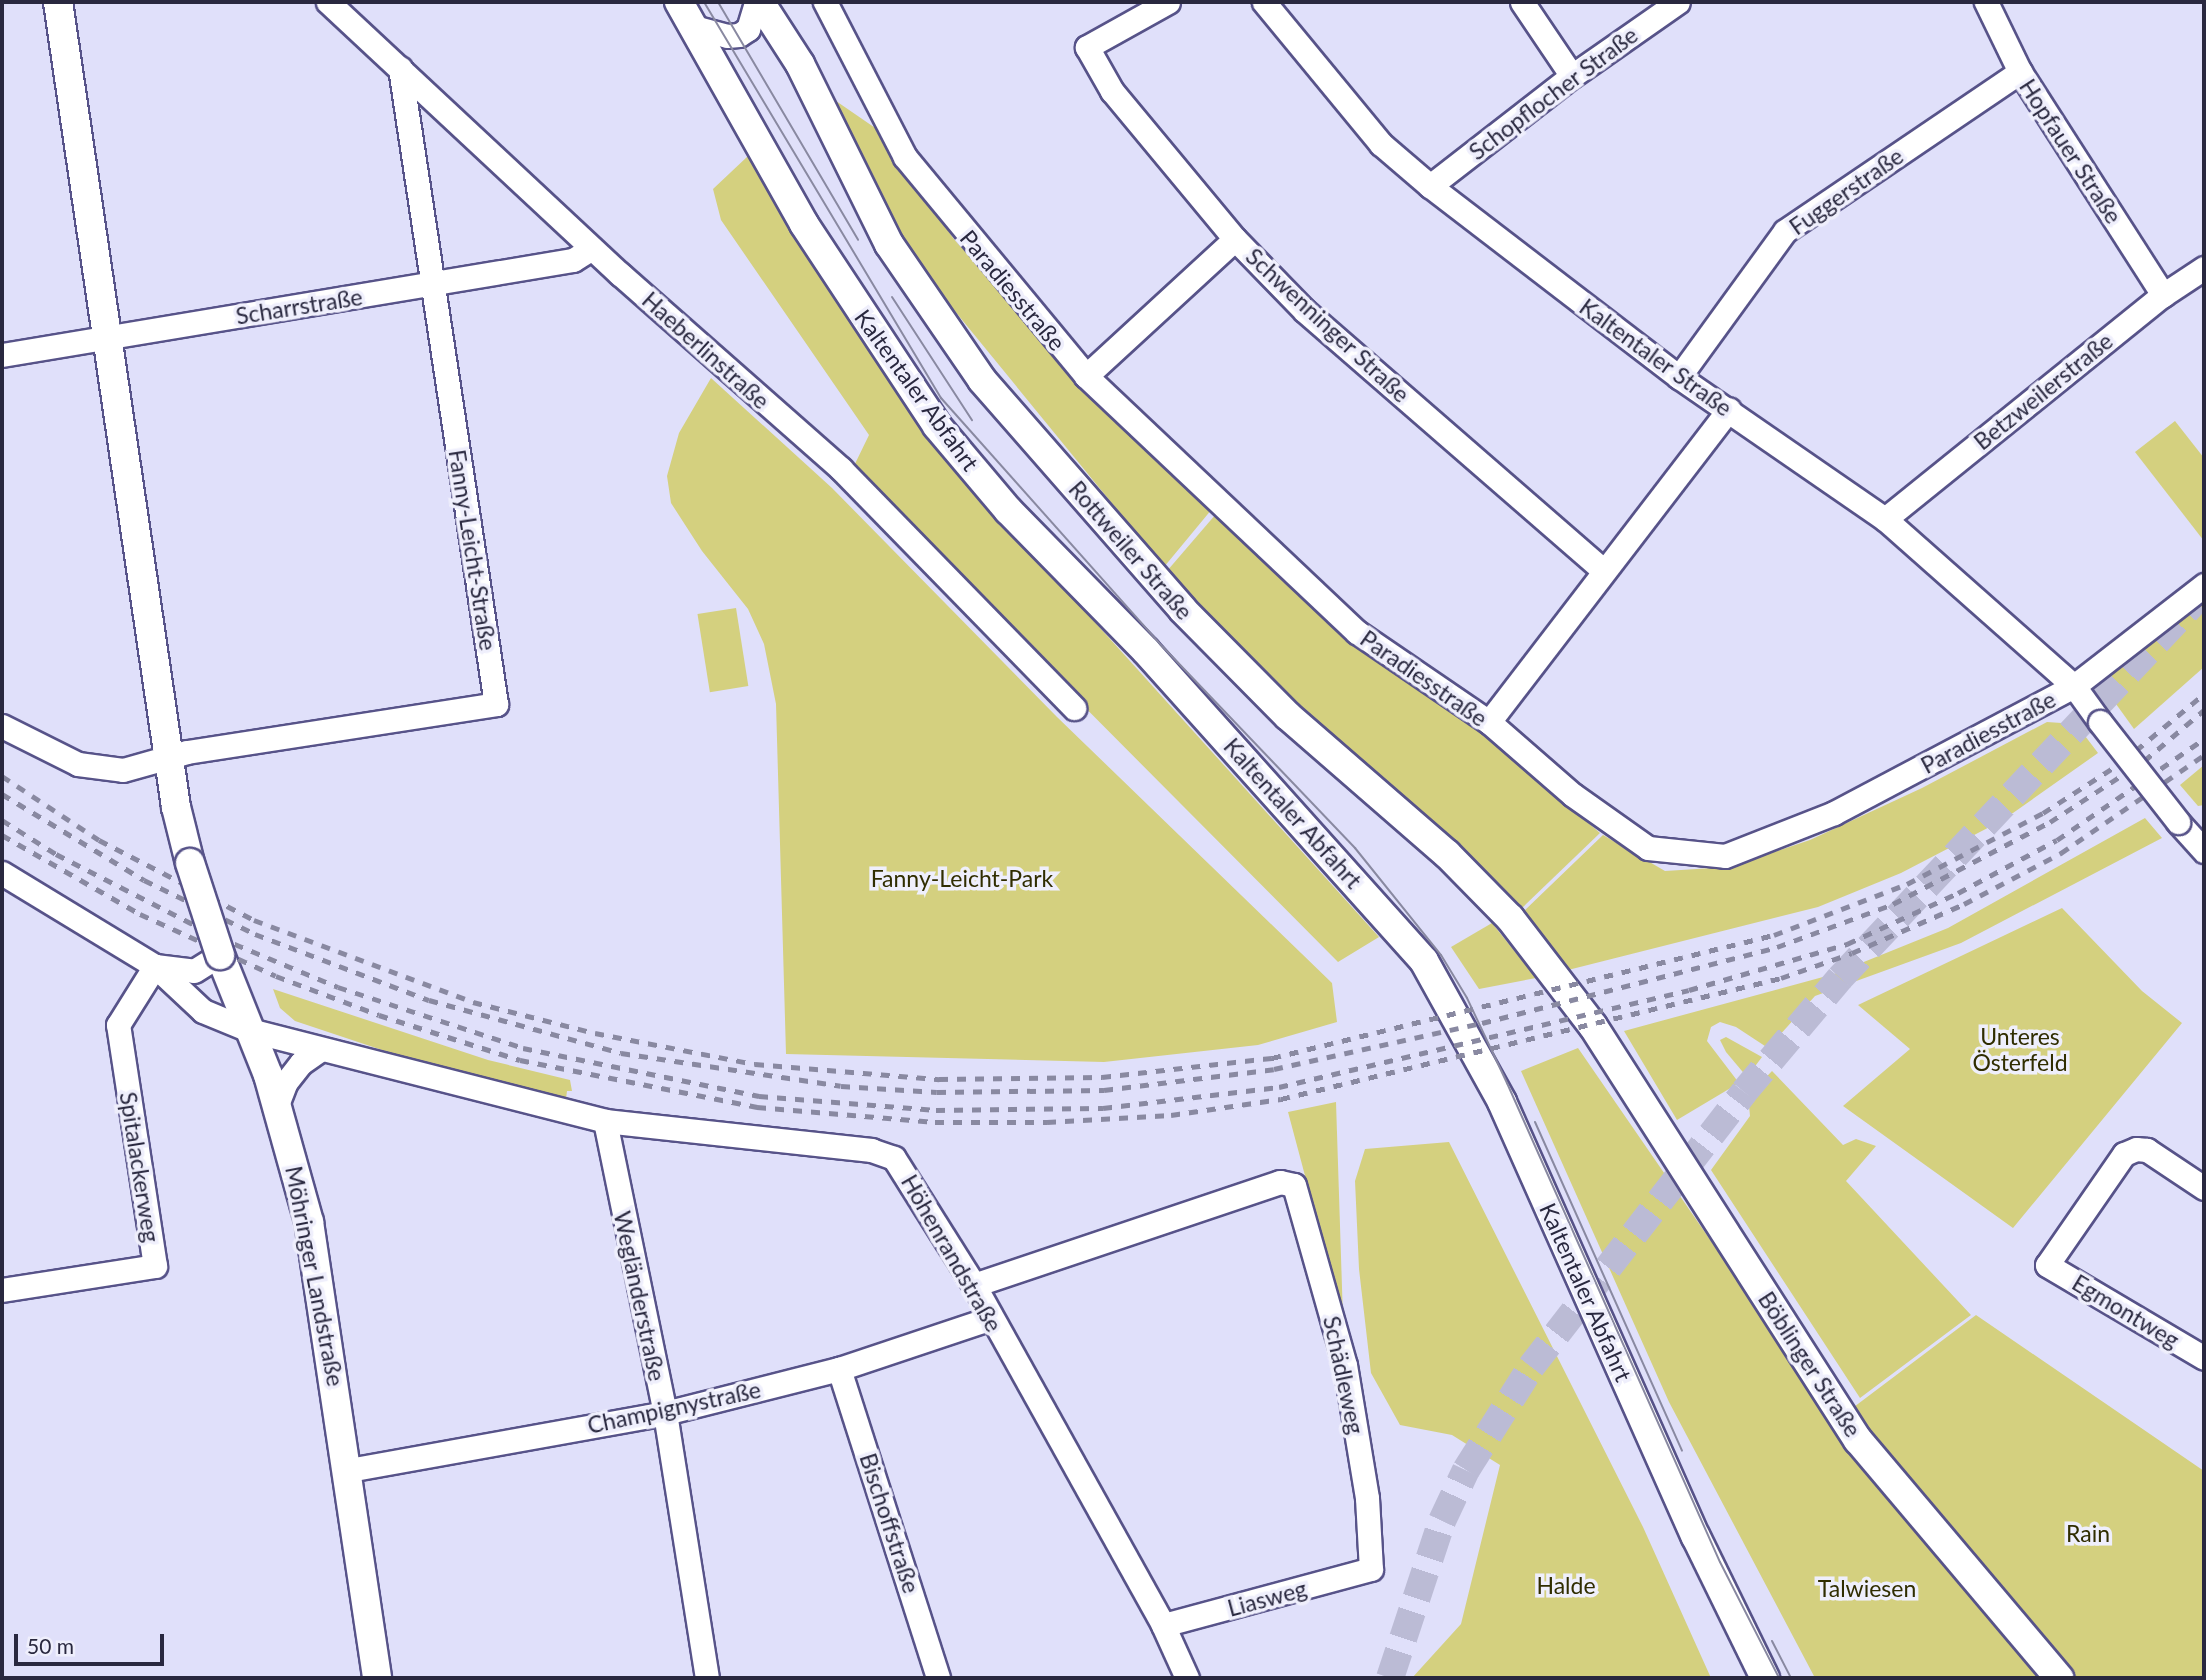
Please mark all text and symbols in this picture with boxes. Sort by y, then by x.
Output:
street label: Schopflocher Straße [1463,21,1643,165]
street label: Hopfauer Straße [2014,73,2128,229]
street label: Fuggerstraße [1784,142,1908,240]
street label: Paradiesstraße [955,224,1071,356]
street label: Schwenninger Straße [1240,242,1416,408]
street label: Scharrstraße [234,282,364,330]
street label: Haeberlinstraße [637,286,775,414]
street label: Kaltentaler Straße [1574,292,1738,422]
street label: Kaltentaler Abfahrt [849,304,985,476]
street label: Betzweilerstraße [1968,327,2118,455]
street label: Fanny-Leicht-Straße [443,448,503,652]
street label: Rottweiler Straße [1063,475,1199,625]
street label: Paradiesstraße [1355,624,1493,732]
street label: Paradiesstraße [1916,685,2060,779]
street label: Kaltentaler Abfahrt [1218,732,1368,894]
park label: Fanny-Leicht-Park [871,864,1053,892]
park label: Unteres Österfeld [1972,1022,2068,1076]
street label: Spitalackerweg [115,1090,165,1244]
street label: Möhringer Landstraße [280,1163,350,1389]
street label: Höhenrandstraße [896,1170,1008,1336]
street label: Kaltentaler Abfahrt [1534,1198,1638,1386]
street label: Wegländerstraße [609,1209,671,1383]
street label: Egmontweg [2068,1268,2184,1354]
street label: Böblinger Straße [1753,1286,1867,1442]
street label: Schädleweg [1318,1313,1370,1437]
street label: Champignystraße [585,1375,763,1439]
street label: Bischoffstraße [854,1450,926,1596]
park label: Rain [2066,1519,2110,1547]
park label: Halde [1536,1571,1596,1599]
street label: Liasweg [1224,1574,1310,1622]
park label: Talwiesen [1818,1574,1916,1602]
scale bar [18,1620,168,1664]
text: 50 m [27,1633,74,1658]

